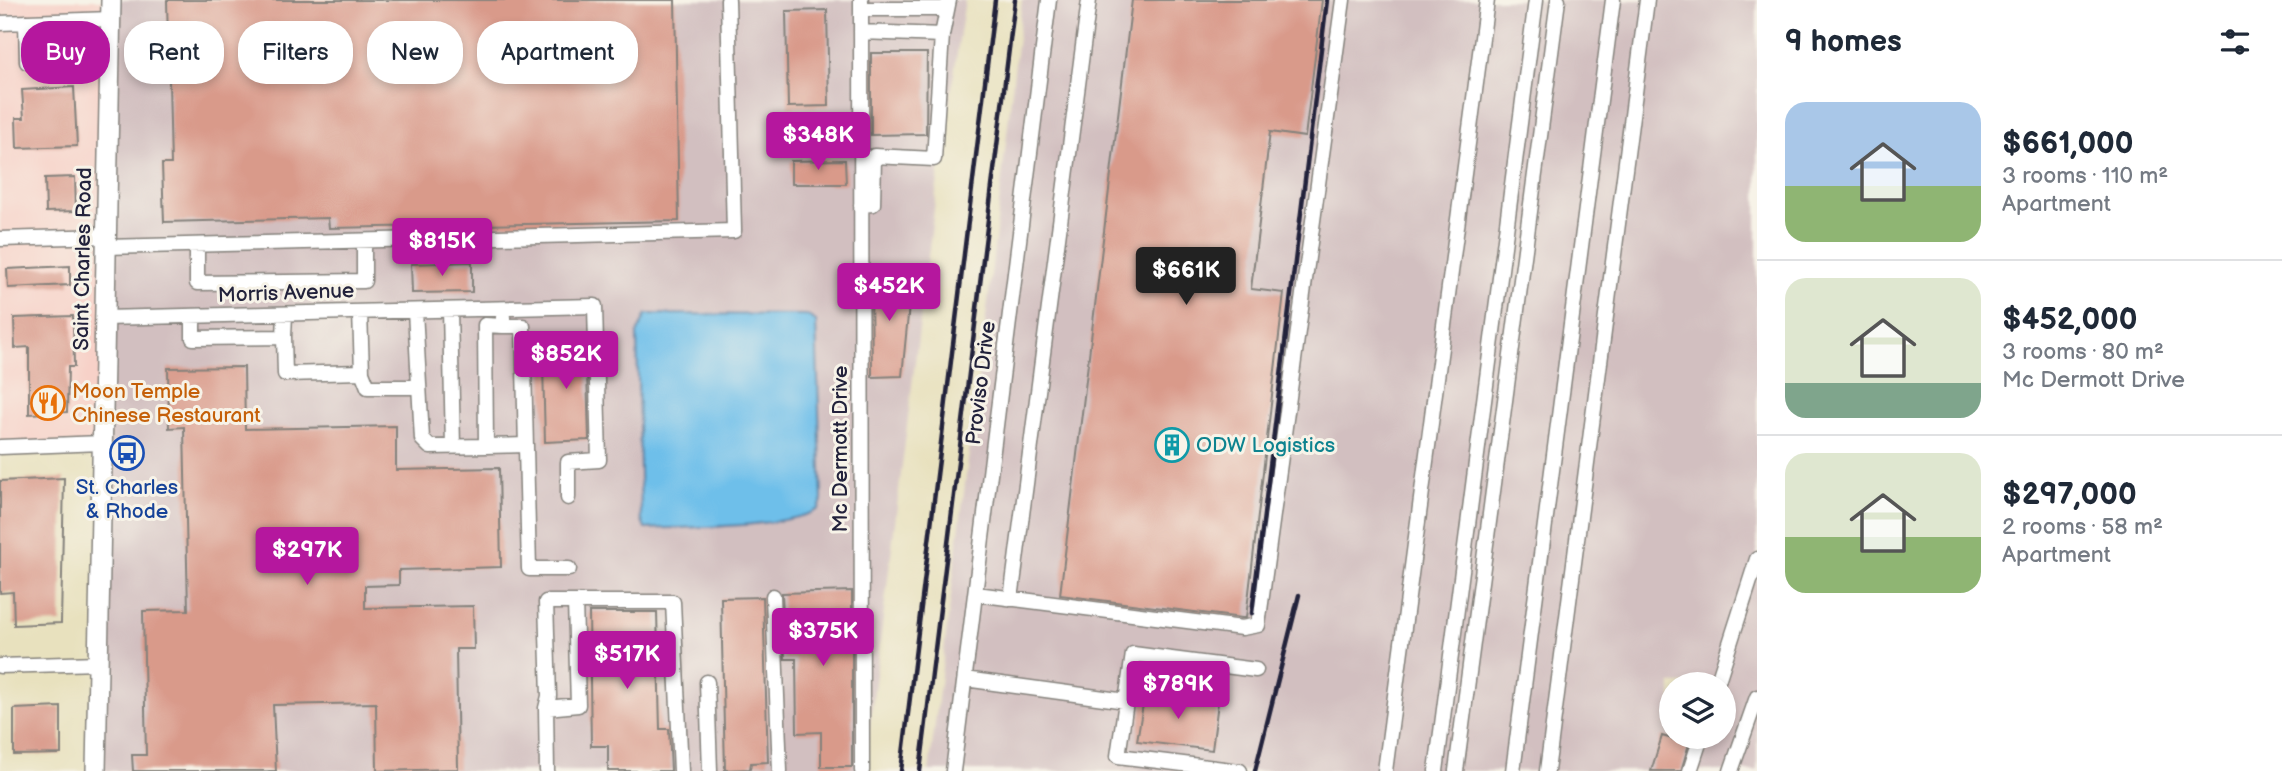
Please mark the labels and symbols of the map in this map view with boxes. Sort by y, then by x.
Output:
pin: $348K [769,113,867,172]
street label: Saint Charles Road [69,167,97,351]
pin: $815K [393,218,491,278]
pin: $661K [1137,247,1235,307]
pin: $452K [840,264,938,323]
street label: Morris Avenue [217,278,355,308]
street label: Proviso Drive [961,320,1001,446]
pin: $852K [517,332,615,391]
street label: Mc Dermott Drive [828,366,853,533]
place label: Moon Temple Chinese Restaurant [72,379,261,428]
restaurant icon: Moon Temple Chinese Restaurant [29,384,67,422]
building icon: ODW Logistics [1153,426,1191,464]
place label: ODW Logistics [1196,433,1335,458]
bus stop icon: St. Charles & Rhode [108,434,146,472]
place label: St. Charles & Rhode [76,475,178,524]
pin: $297K [258,528,356,587]
pin: $375K [774,608,872,668]
pin: $517K [578,632,676,691]
pin: $789K [1129,662,1227,721]

